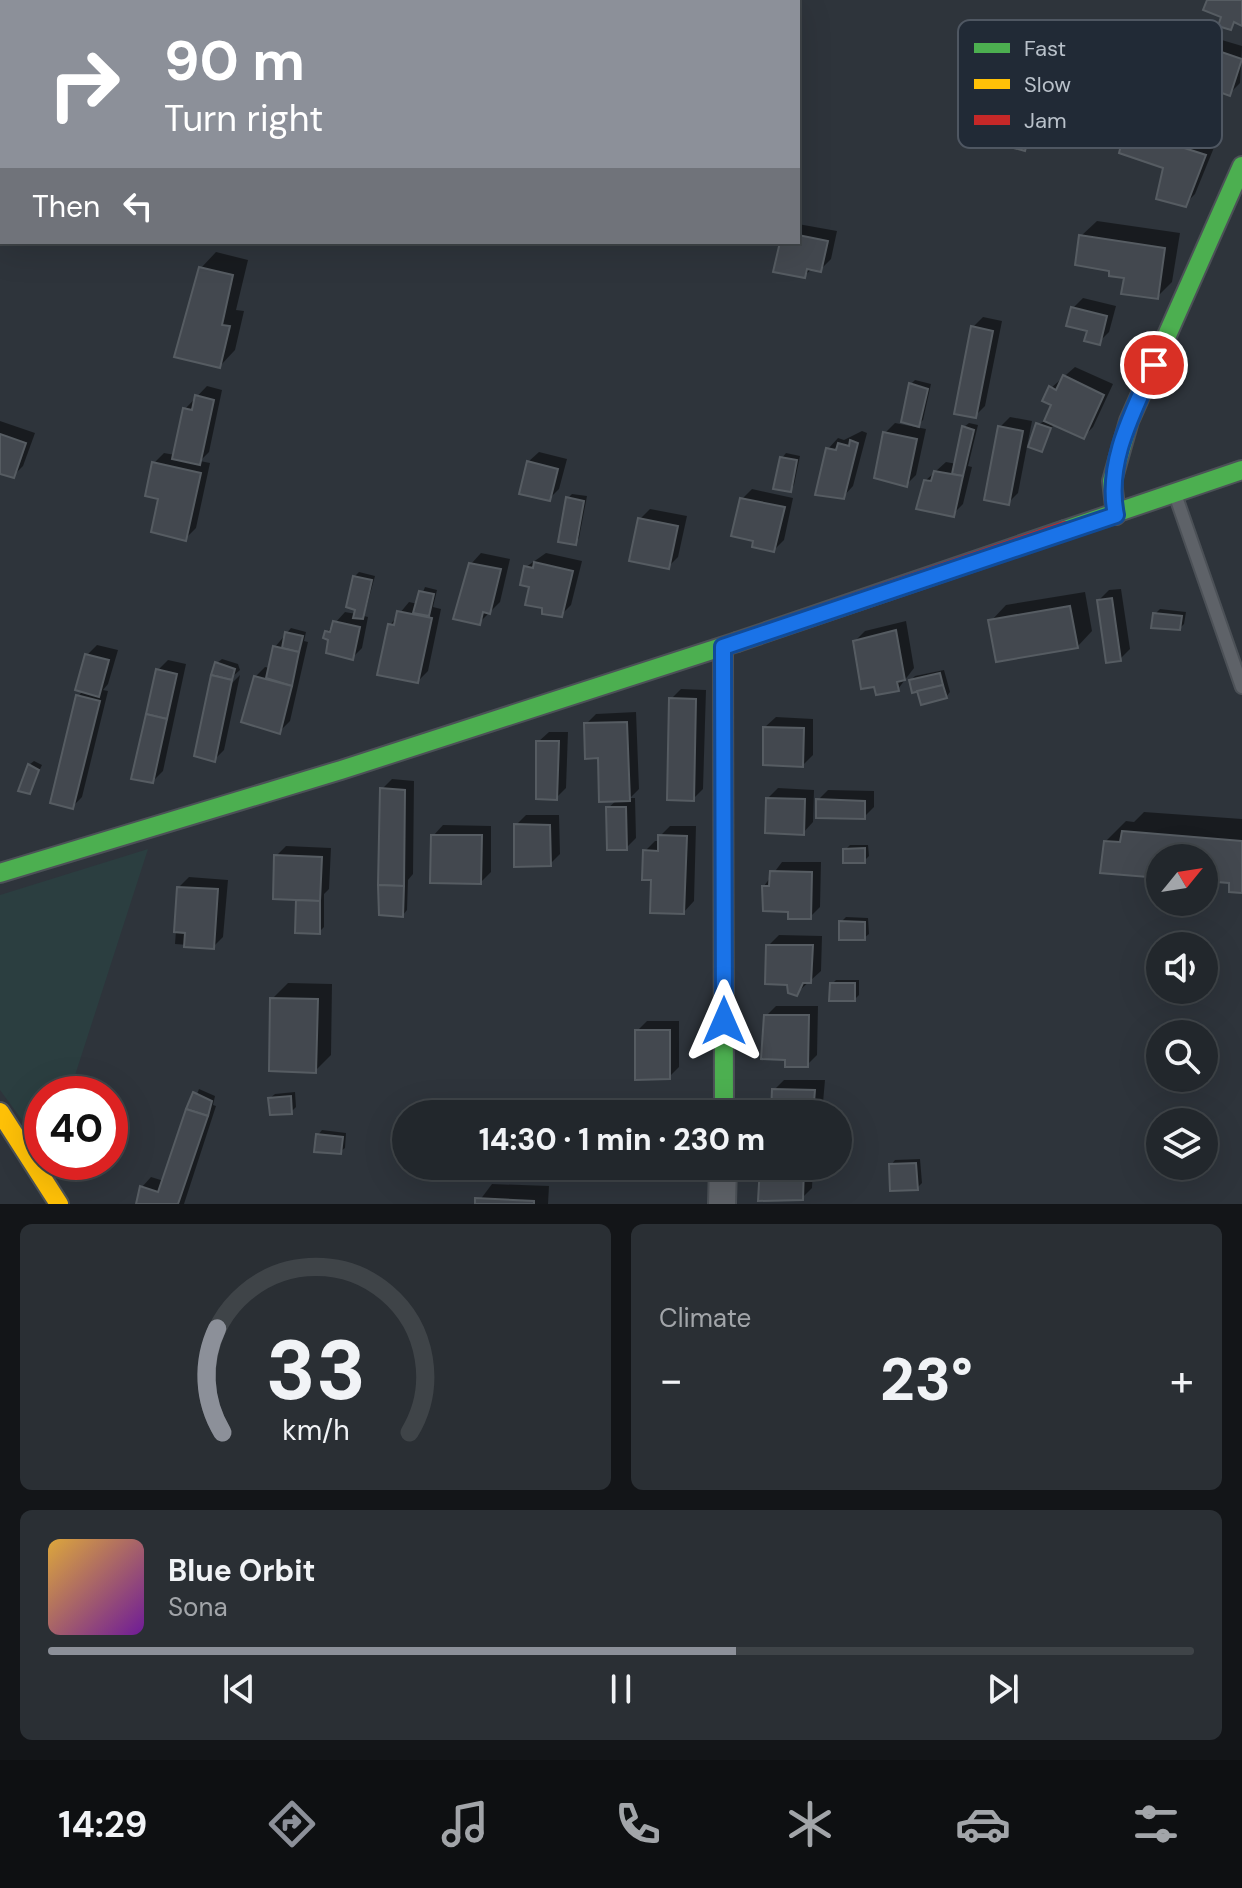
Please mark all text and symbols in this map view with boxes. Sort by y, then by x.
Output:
legend [958,20,1222,148]
text: 90 m [164,24,305,97]
icon: right [32,32,136,136]
text: Fast [1024,34,1066,63]
text: Slow [1024,70,1071,99]
text: Turn right [164,95,323,142]
text: Jam [1024,106,1067,135]
icon: left [116,184,160,228]
text: Then [32,187,100,226]
pin [1120,331,1188,399]
icon: arrive [1132,343,1176,387]
north arrow [1146,844,1218,916]
map controls [1146,844,1218,1180]
button: sound [1146,932,1218,1004]
position arrow [682,979,766,1063]
button: search [1146,1020,1218,1092]
speed limit sign: 40 [24,1076,128,1180]
button: layers [1146,1108,1218,1180]
text: 14:30 · 1 min · 230 m [479,1120,765,1159]
text: Climate [659,1301,751,1335]
text: 33 [265,1316,366,1425]
text: 23° [880,1340,973,1419]
text: − [659,1351,683,1409]
text: + [1170,1351,1194,1409]
text: km/h [282,1412,349,1449]
text: Blue Orbit [168,1551,315,1590]
text: Sona [168,1590,228,1624]
icon: previous [217,1667,261,1711]
icon: pause [599,1667,643,1711]
icon: next [981,1667,1025,1711]
icon: directions [264,1796,320,1852]
icon: music [437,1796,493,1852]
icon: phone [610,1796,666,1852]
icon: climate [782,1796,838,1852]
icon: car [955,1796,1011,1852]
icon: filters [1128,1796,1184,1852]
text: 14:29 [58,1801,147,1848]

